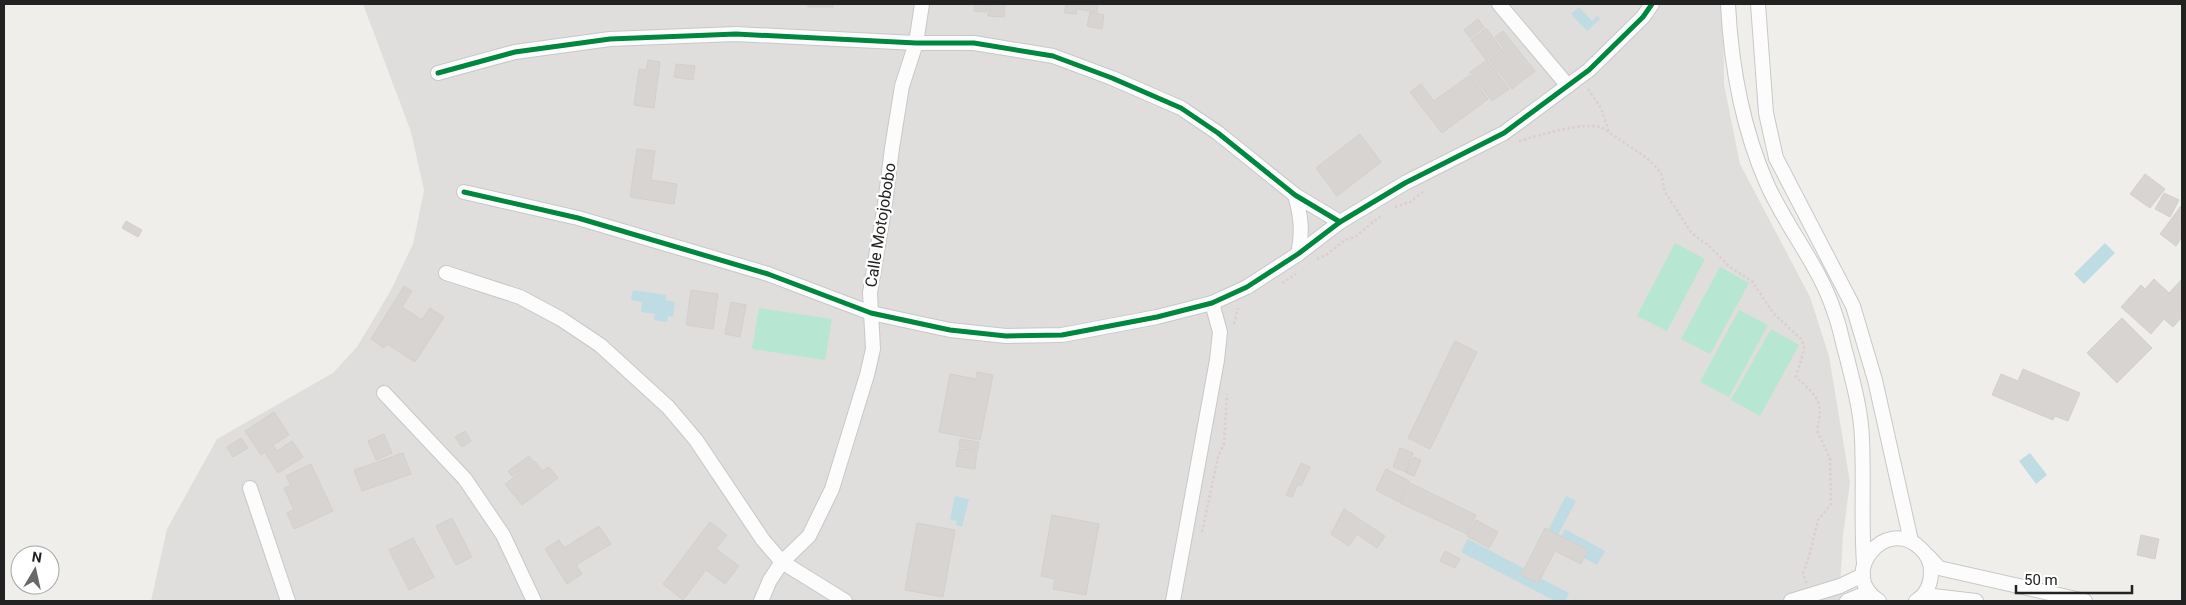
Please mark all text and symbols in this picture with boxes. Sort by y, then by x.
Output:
street label: Calle Motojobobo [861,161,900,289]
north arrow [10,545,60,595]
text: N [31,548,43,566]
scale bar [2016,562,2132,594]
text: 50 m [2024,571,2058,589]

